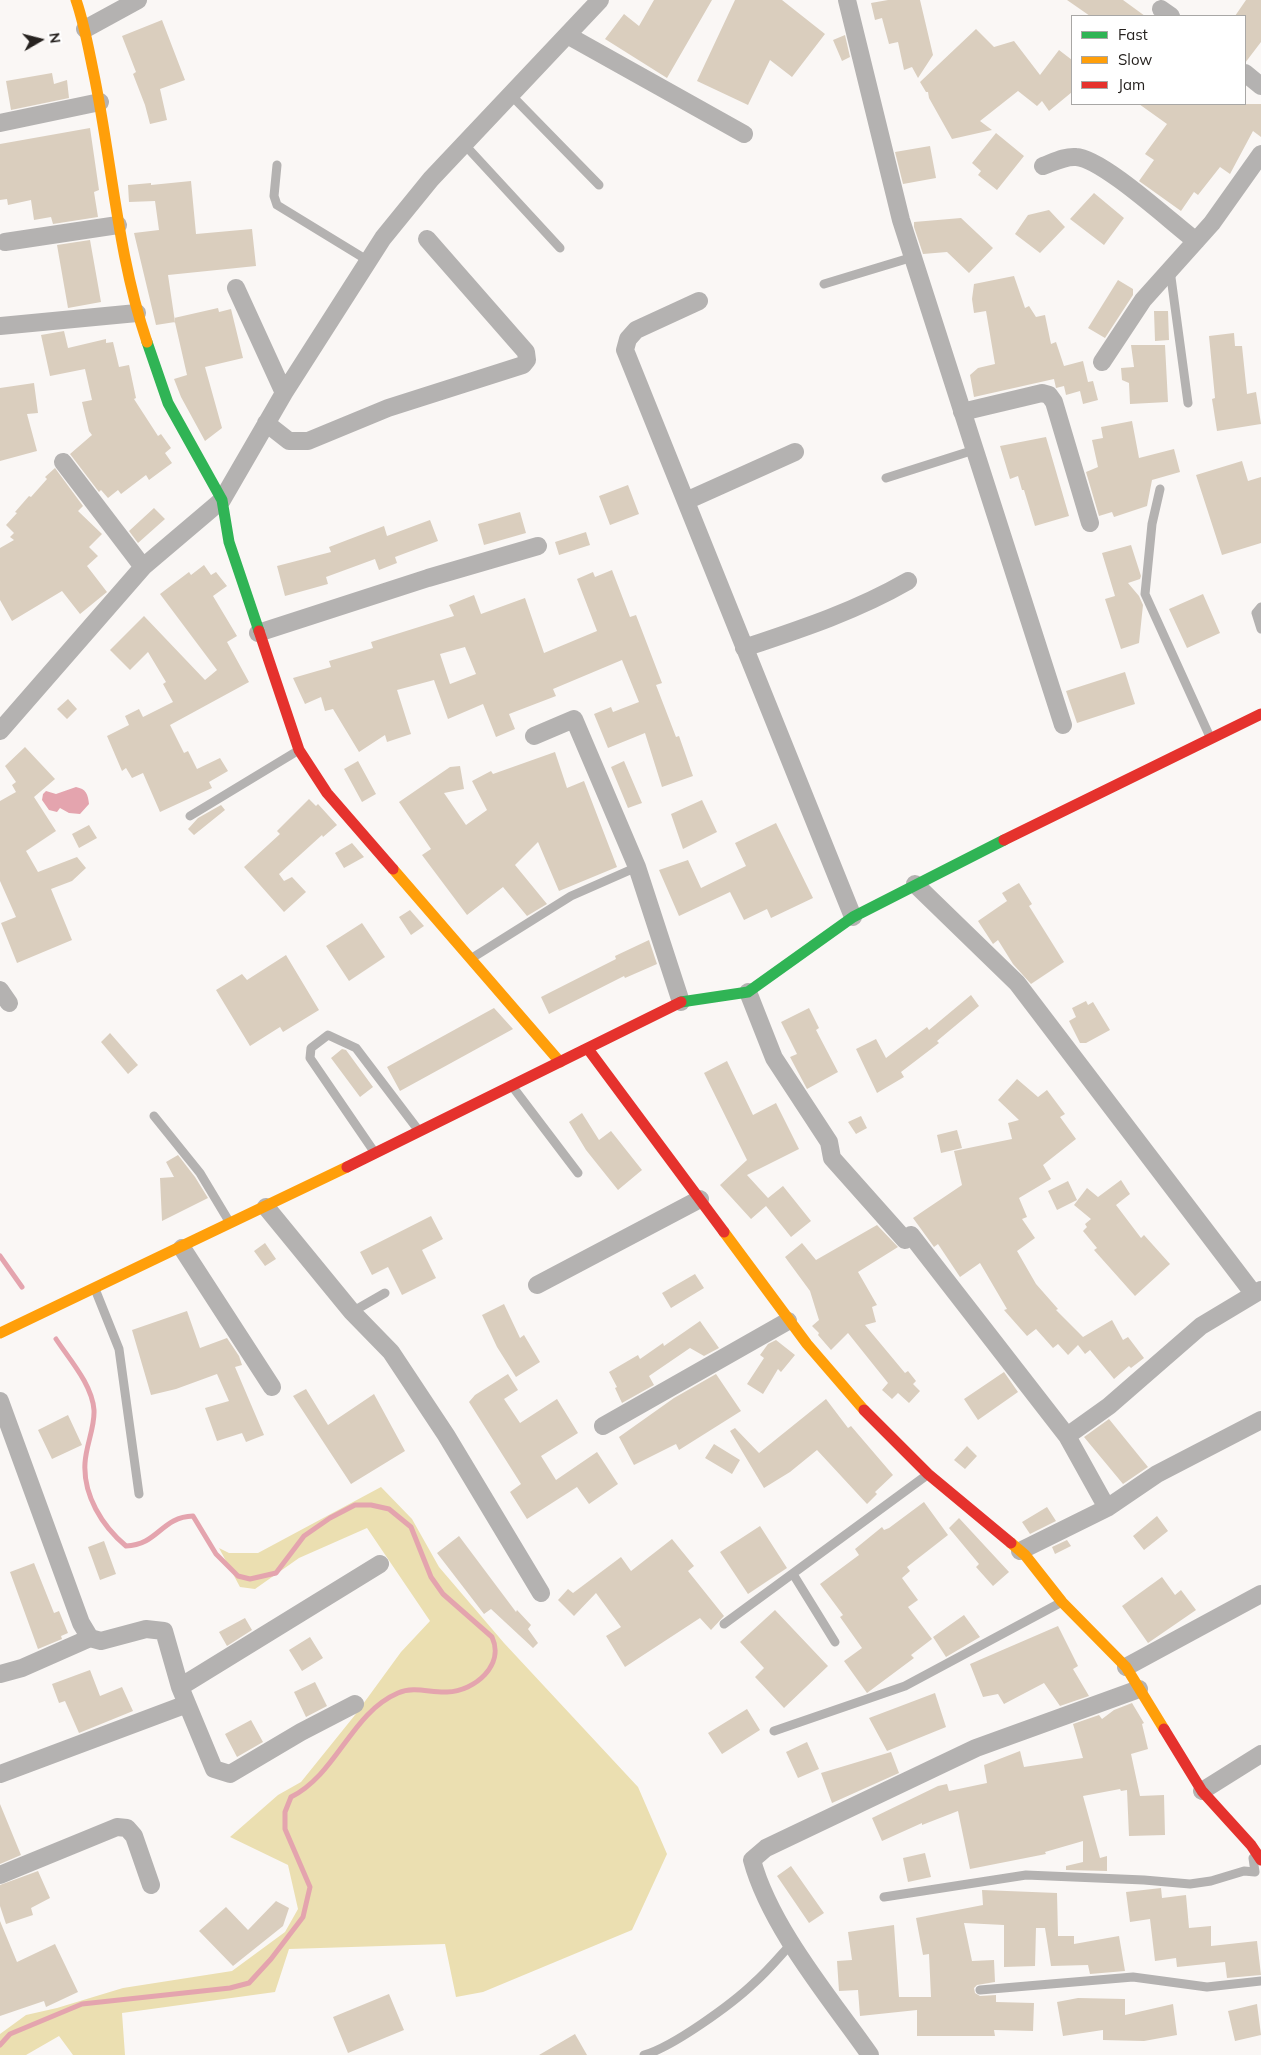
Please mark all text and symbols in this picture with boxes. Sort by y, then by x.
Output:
north arrow [15,15,65,65]
legend [1071,15,1246,105]
text: Fast [1118,25,1148,44]
text: N [45,31,65,44]
text: Slow [1118,50,1152,69]
text: Jam [1118,75,1145,94]

